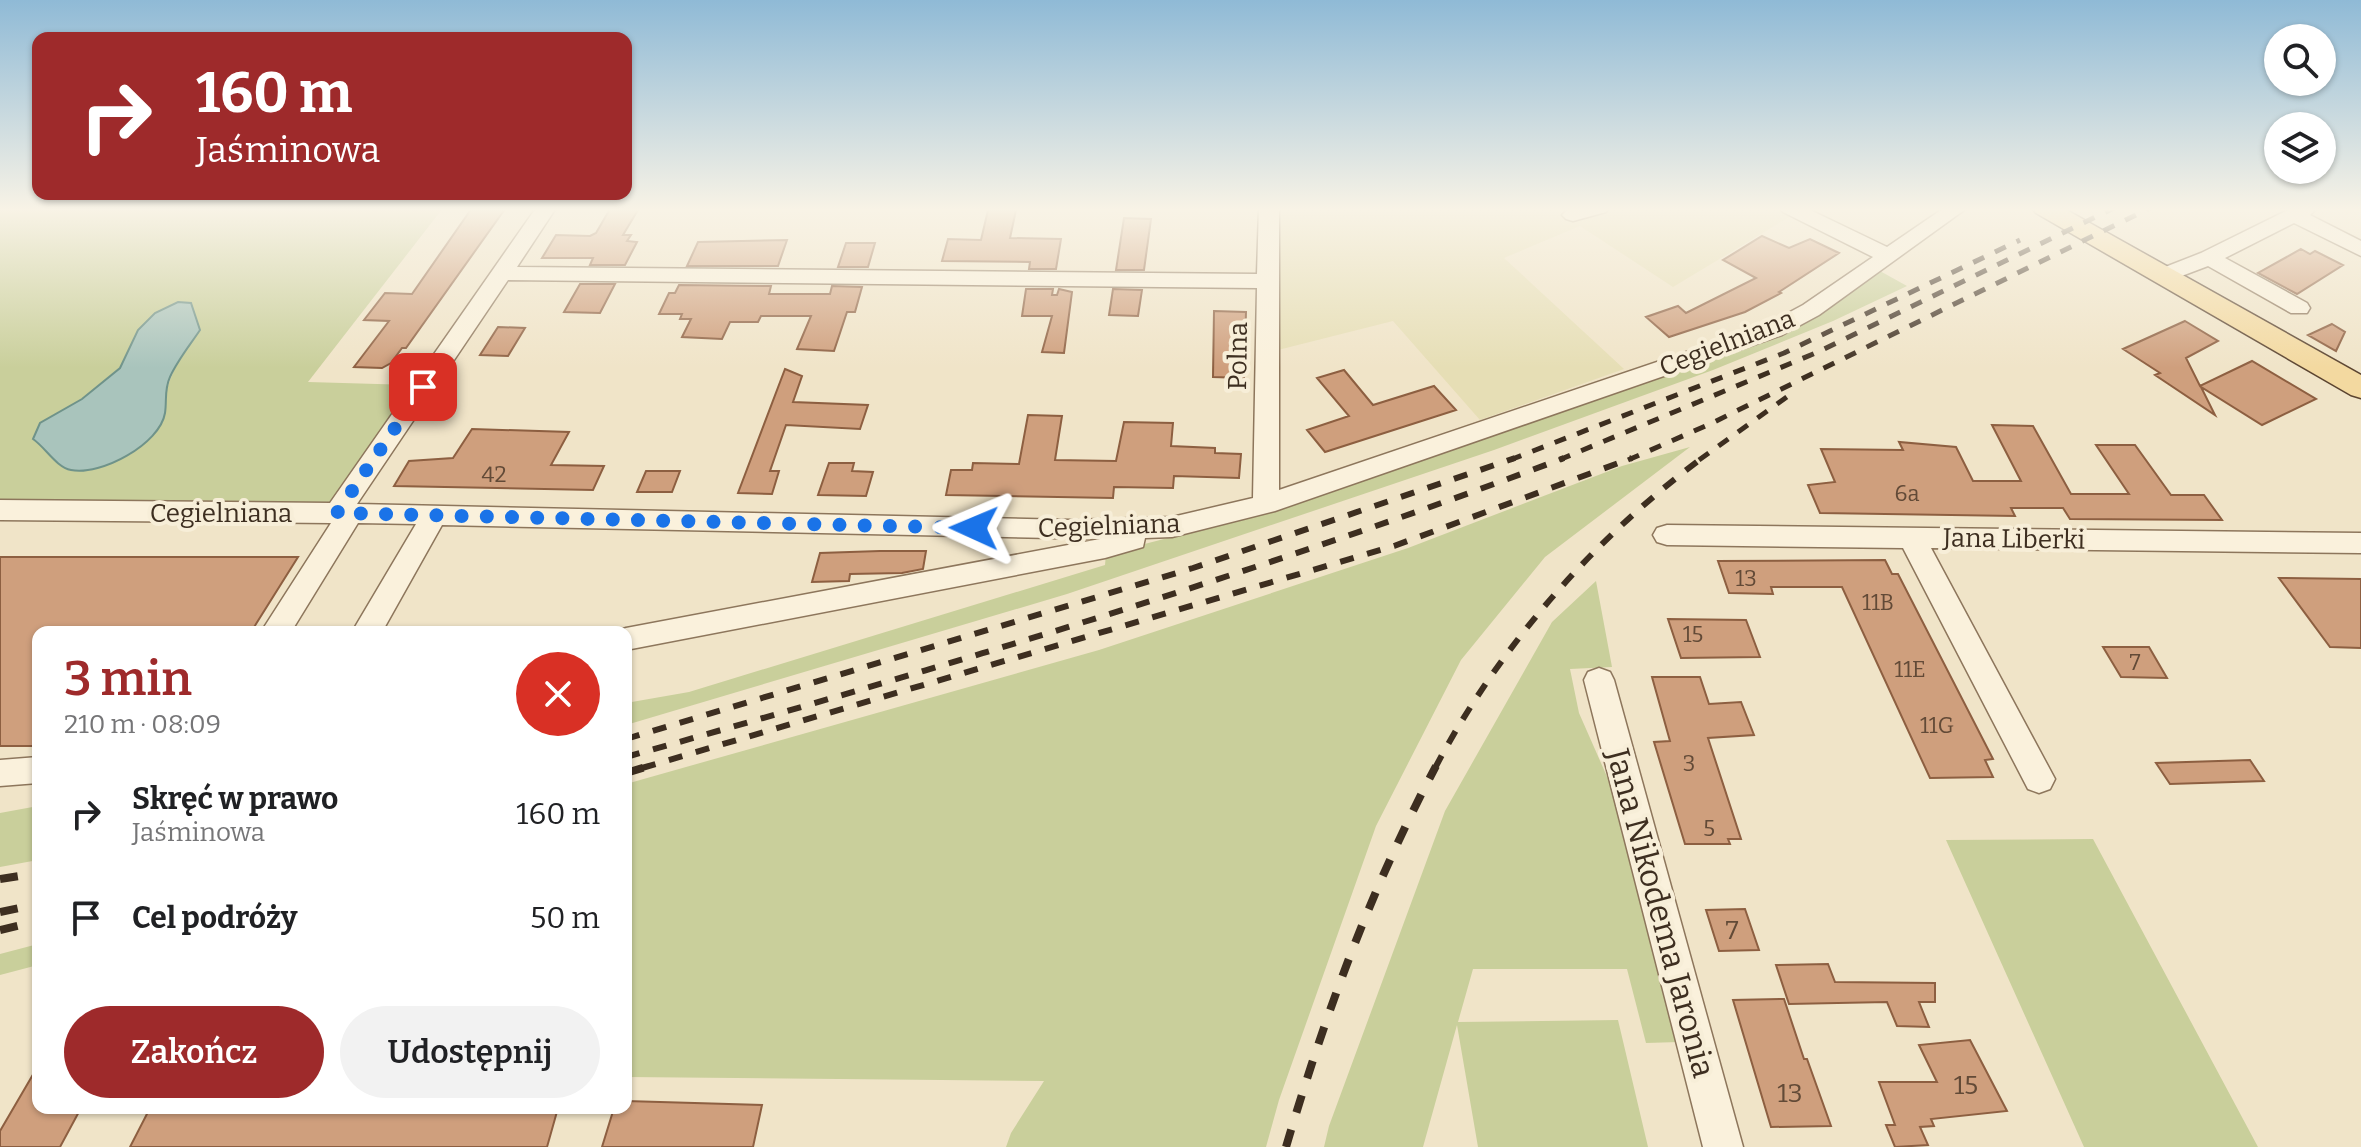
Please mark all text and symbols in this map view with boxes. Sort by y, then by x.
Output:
map controls [2264,24,2336,184]
button: search [2264,24,2336,96]
text: 160 m [196,60,352,127]
icon: right [64,64,168,168]
button: layers [2264,112,2336,184]
text: Jaśminowa [196,128,380,172]
street label: Cegielniana [1655,303,1799,383]
street label: Polna [1222,322,1254,390]
pin [389,353,457,421]
icon: arrive [401,365,445,409]
house number: 42 [482,461,506,488]
house number: 6a [1895,480,1919,507]
position arrow [932,486,1016,570]
street label: Cegielniana [150,498,292,529]
street label: Cegielniana [1037,508,1181,544]
street label: Jana Liberki [1942,522,2086,556]
house number: 13 [1735,565,1757,592]
house number: 11B [1862,589,1894,616]
house number: 15 [1683,621,1703,648]
house number: 7 [2129,649,2141,676]
text: 3 min [64,650,192,708]
button: close [516,652,600,736]
house number: 11E [1894,656,1926,683]
text: 210 m · 08:09 [64,709,221,740]
house number: 11G [1920,712,1954,739]
street label: Jana Nikodema Jaronia [1599,743,1723,1082]
house number: 3 [1683,750,1695,777]
text: Skręć w prawo [132,781,338,817]
icon: right [64,792,108,836]
text: 160 m [516,796,600,832]
house number: 5 [1703,815,1715,842]
text: Jaśminowa [132,817,265,848]
icon: arrive [64,896,108,940]
text: Cel podróży [132,900,297,936]
text: 50 m [530,900,600,936]
house number: 7 [1725,915,1739,946]
button: Zakończ [64,1006,324,1098]
button: Udostępnij [340,1006,600,1098]
house number: 15 [1954,1070,1978,1101]
house number: 13 [1777,1078,1803,1109]

